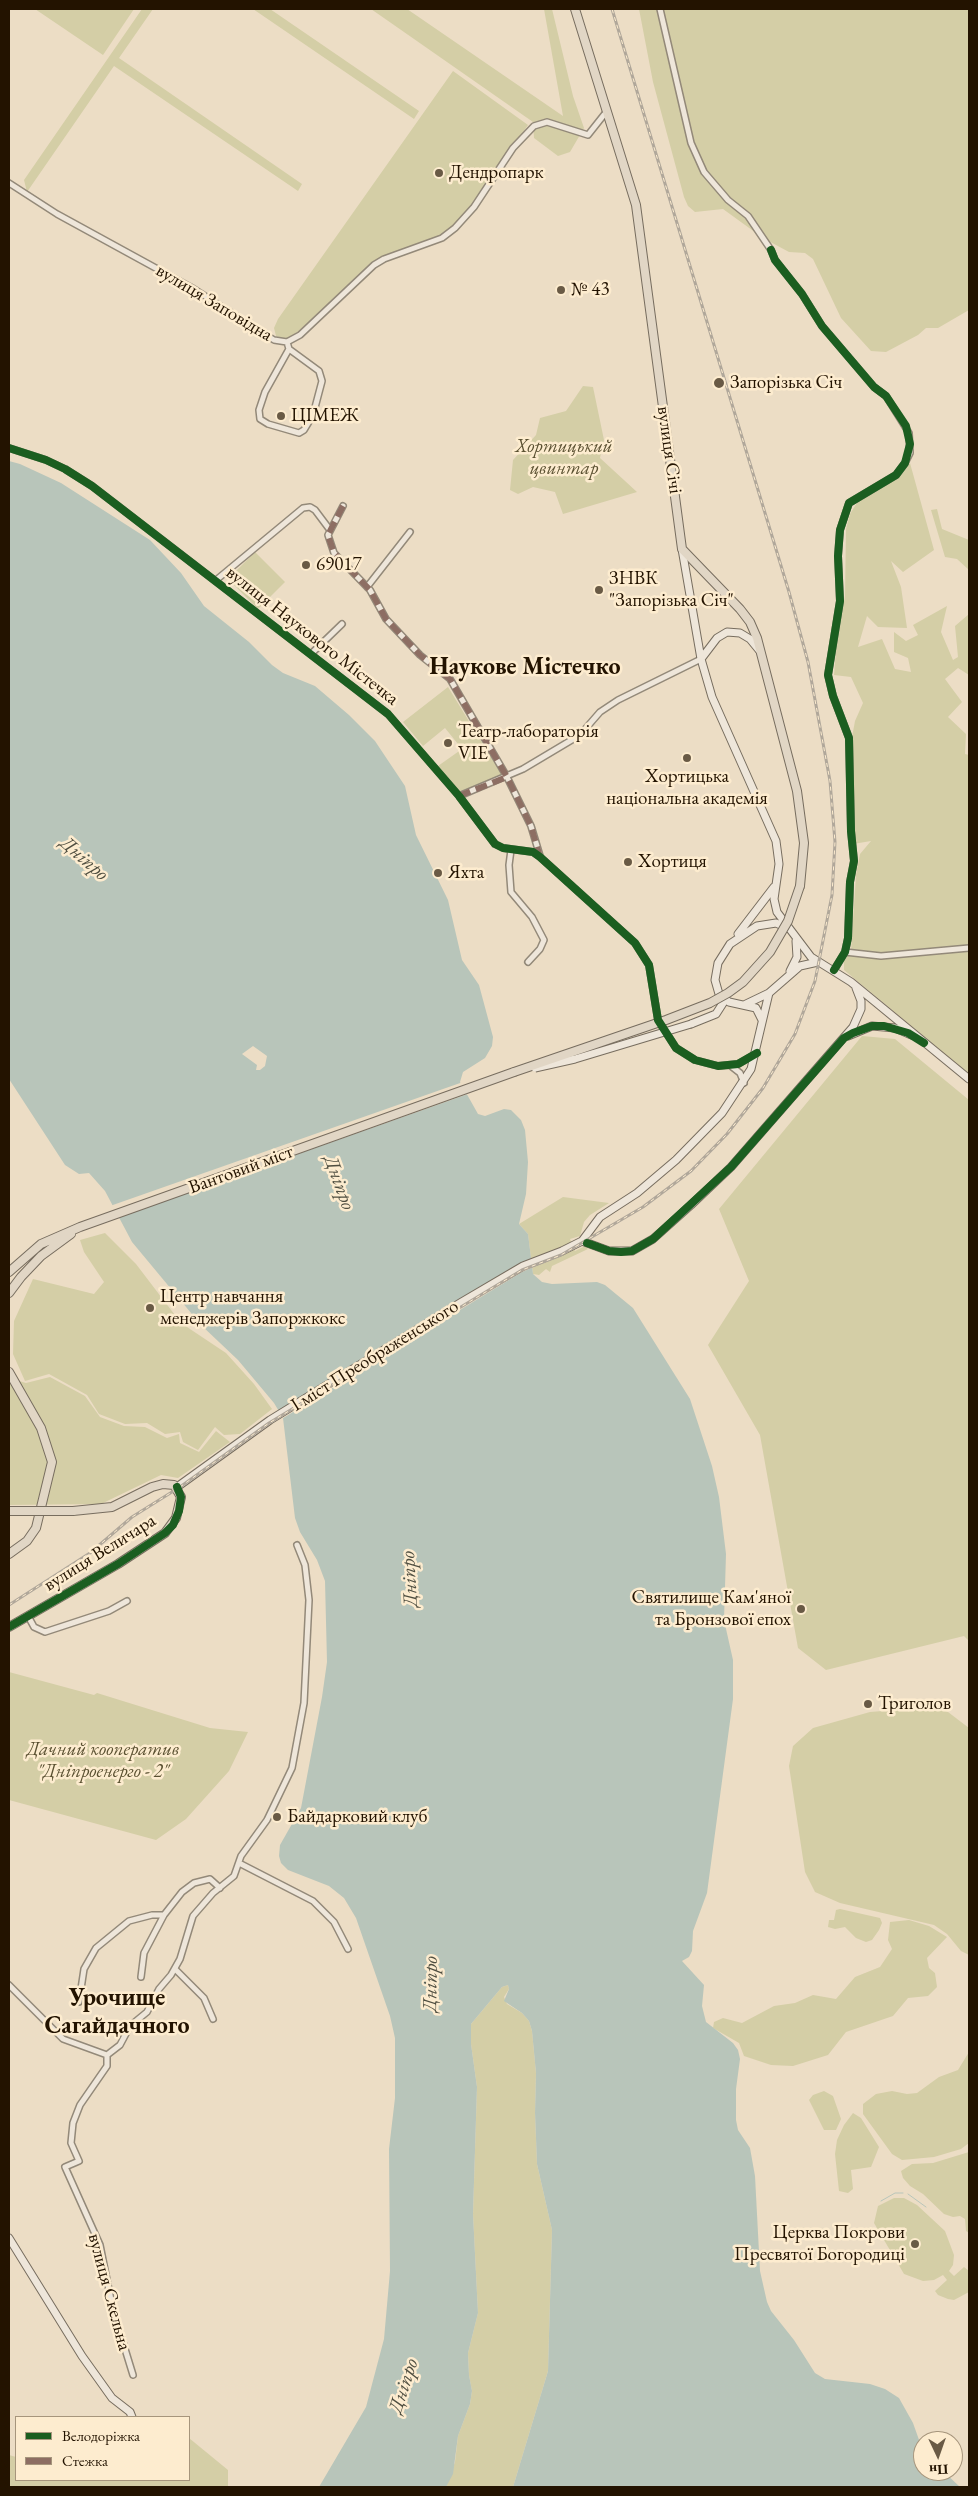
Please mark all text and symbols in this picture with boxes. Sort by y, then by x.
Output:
place label: Дендропарк [449,162,544,184]
marker: Дендропарк [433,167,445,179]
street label: вулиця Заповідна [152,259,276,347]
place label: № 43 [571,279,610,301]
marker: № 43 [555,284,567,296]
place label: Запорізька Січ [730,372,842,394]
marker: Запорізька Січ [712,376,726,390]
place label: ЦІМЕЖ [291,405,359,427]
street label: вулиця Січі [652,405,686,495]
marker: ЦІМЕЖ [275,410,287,422]
park label: Хортицький цвинтар [515,436,613,480]
place label: 69017 [316,554,362,576]
marker: 69017 [300,559,312,571]
street label: вулиця Наукового Містечка [221,561,403,711]
place label: ЗНВК "Запорізька Січ" [609,568,734,612]
marker: ЗНВК "Запорізька Січ" [593,584,605,596]
district label: Наукове Містечко [429,653,621,681]
place label: Театр-лабораторія VIE [458,721,599,765]
marker: Театр-лабораторія VIE [442,737,454,749]
marker: Хортицька національна академія [681,752,693,764]
place label: Хортицька національна академія [606,766,768,810]
water label: Дніпро [55,832,113,886]
place label: Хортиця [638,851,707,873]
marker: Хортиця [622,856,634,868]
place label: Яхта [448,862,484,884]
marker: Яхта [432,867,444,879]
street label: Вантовий міст [186,1141,296,1199]
water label: Дніпро [318,1153,360,1213]
place label: Центр навчання менеджерів Запоржкокс [160,1286,345,1330]
street label: I міст Преображенського [287,1295,463,1417]
marker: Центр навчання менеджерів Запоржкокс [144,1302,156,1314]
street label: вулиця Величара [40,1509,160,1597]
water label: Дніпро [397,1550,423,1608]
place label: Святилище Кам'яної та Бронзової епох [631,1587,791,1631]
marker: Святилище Кам'яної та Бронзової епох [795,1603,807,1615]
place label: Триголов [878,1693,951,1715]
marker: Триголов [862,1698,874,1710]
park label: Дачний кооператив "Дніпроенерго - 2" [27,1739,179,1783]
place label: Байдарковий клуб [287,1806,427,1828]
marker: Байдарковий клуб [271,1811,283,1823]
water label: Дніпро [419,1956,443,2012]
district label: Урочище Сагайдачного [45,1984,189,2040]
place label: Церква Покрови Пресвятої Богородиці [734,2222,905,2266]
street label: вулиця Скельна [82,2231,136,2353]
marker: Церква Покрови Пресвятої Богородиці [909,2238,921,2250]
water label: Дніпро [384,2356,424,2416]
legend [15,2416,190,2481]
text: Велодоріжка [62,2426,140,2445]
north arrow [913,2431,963,2481]
text: Стежка [62,2451,108,2470]
text: Пн [929,2460,949,2479]

